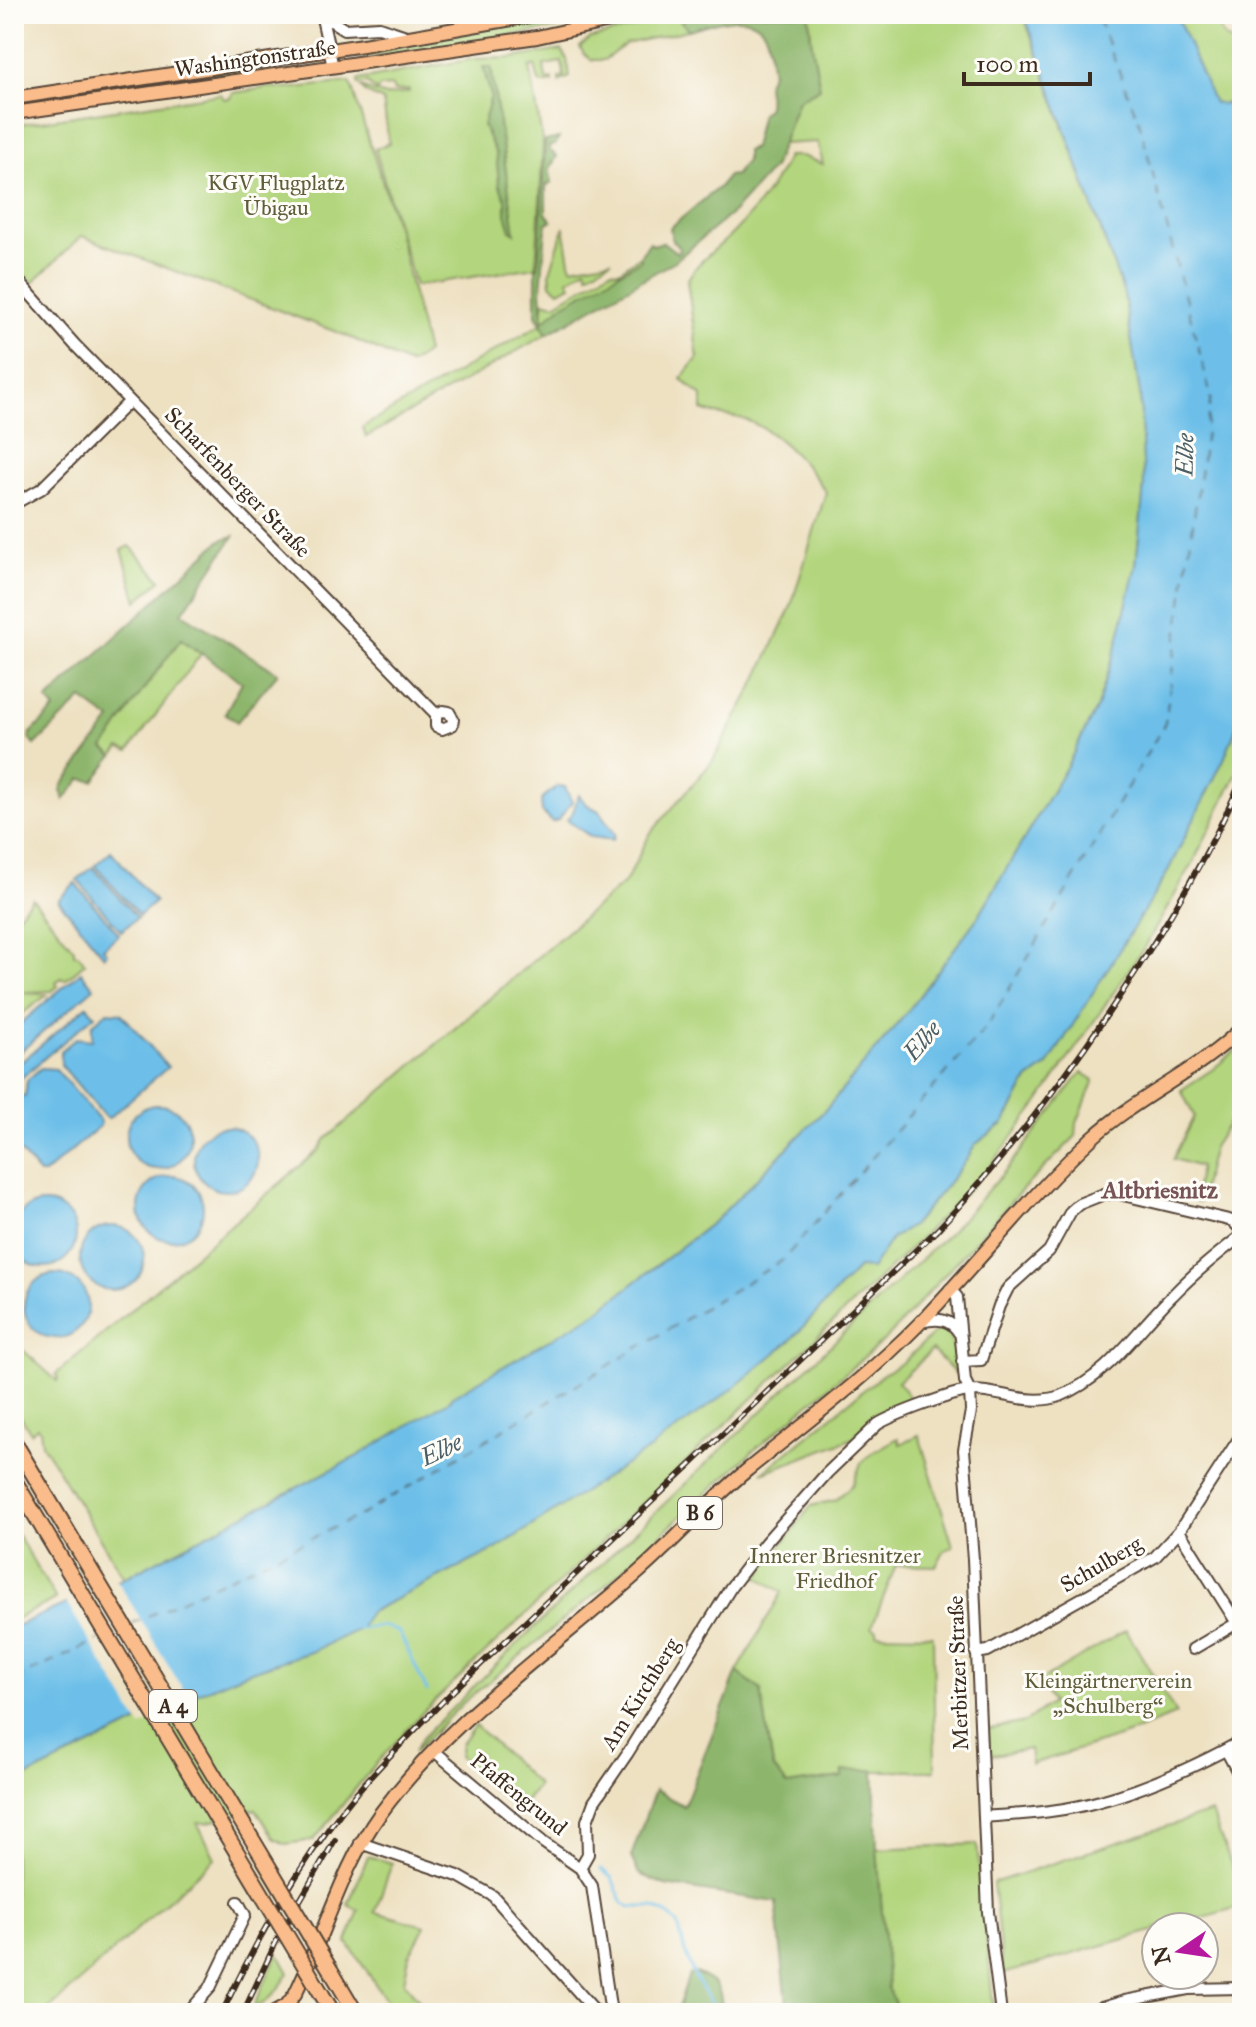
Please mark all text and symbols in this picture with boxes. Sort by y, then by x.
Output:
street label: Washingtonstraße [173,33,337,83]
scale bar [964,36,1090,86]
text: 100 m [976,49,1039,79]
park label: KGV Flugplatz Übigau [207,169,345,221]
street label: Scharfenberger Straße [159,401,317,563]
water label: Elbe [1170,432,1200,478]
water label: Elbe [896,1014,948,1068]
district label: Altbriesnitz [1100,1175,1219,1205]
water label: Elbe [414,1427,468,1473]
road number: B 6 [678,1497,722,1529]
street label: Schulberg [1055,1529,1147,1598]
park label: Innerer Briesnitzer Friedhof [749,1542,922,1594]
street label: Merbitzer Straße [942,1595,974,1751]
street label: Am Kirchberg [594,1632,686,1756]
park label: Kleingärtnerverein „Schulberg“ [1024,1667,1192,1719]
road number: A 4 [149,1690,197,1722]
street label: Pfaffengrund [465,1747,573,1841]
north arrow [1140,1911,1220,1991]
text: N [1146,1943,1176,1968]

